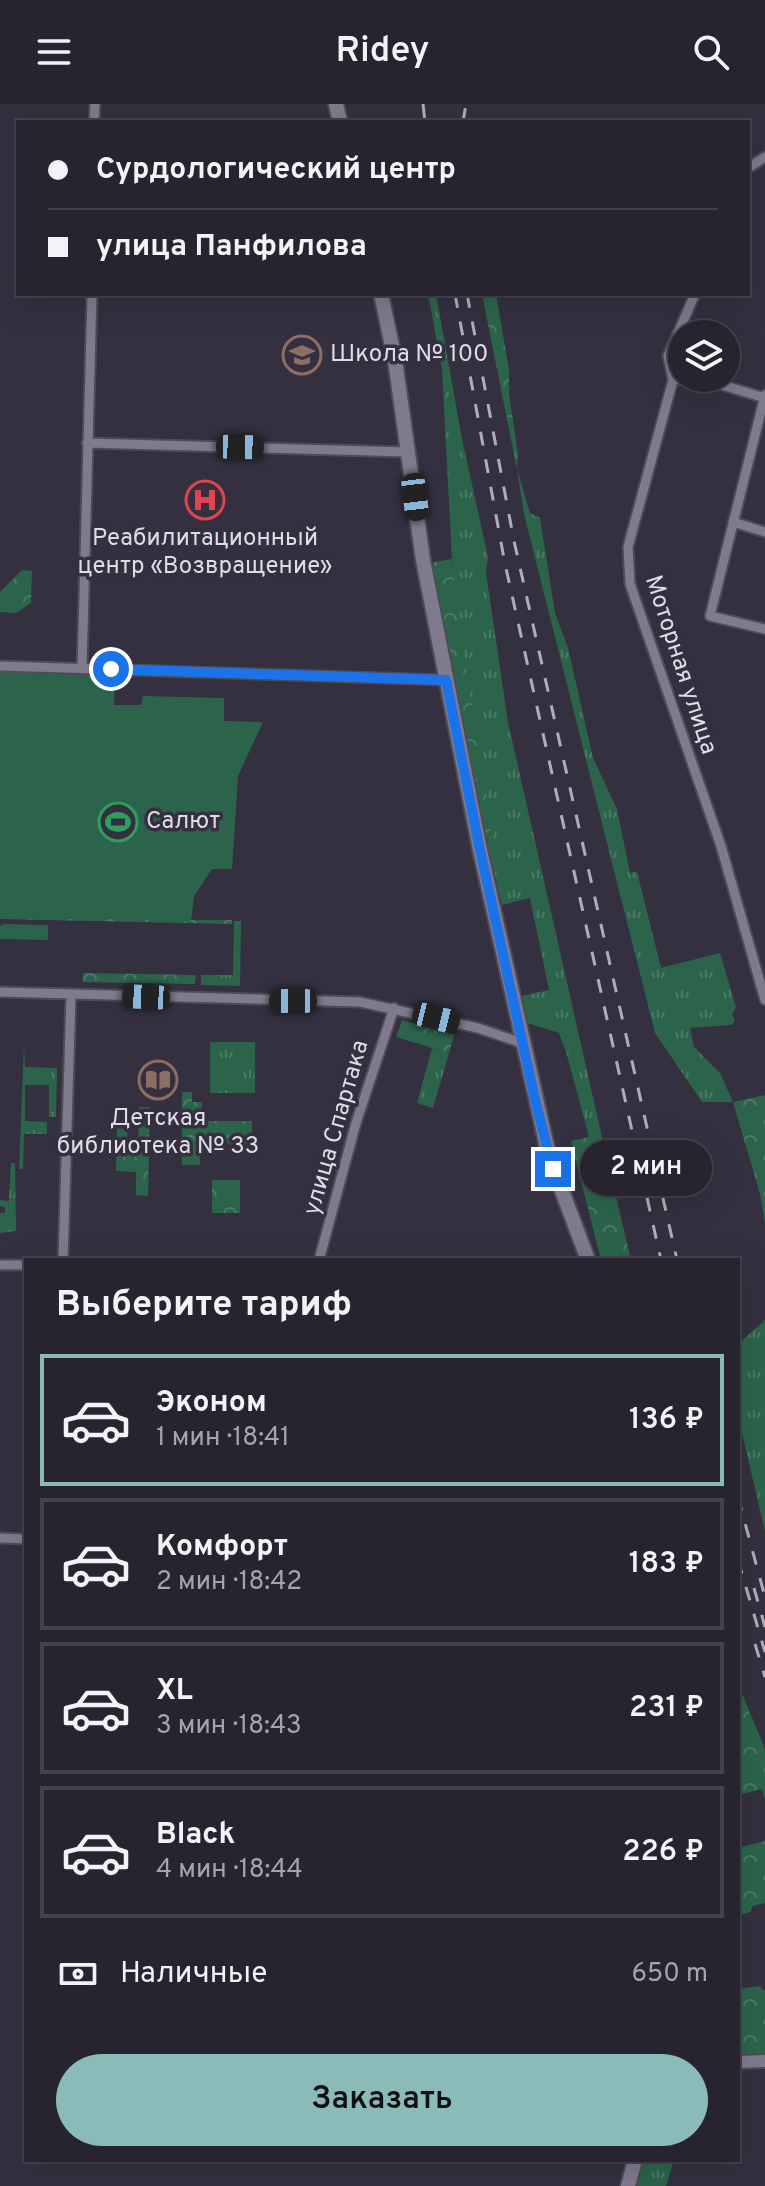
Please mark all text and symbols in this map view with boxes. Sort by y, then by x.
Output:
text: Ridey [335,29,430,75]
icon: menu [32,30,76,74]
icon: search [689,30,733,74]
text: Сурдологический центр [96,152,456,189]
text: улица Панфилова [96,229,367,266]
map controls [668,320,740,392]
button: layers [668,320,740,392]
school or university icon: Школа № 100 [281,334,323,376]
place label: Школа № 100 [330,340,488,370]
car [216,435,264,459]
car [400,472,430,522]
hospital icon: Реабилитационный центр «Возвращение» [184,479,226,521]
place label: Реабилитационный центр «Возвращение» [78,524,332,582]
street label: Моторная улица [637,572,723,758]
route start [93,651,129,687]
sports icon: Салют [97,801,139,843]
place label: Салют [146,807,220,837]
car [122,984,170,1010]
car [269,989,317,1013]
car [410,1001,462,1035]
street label: улица Спартака [298,1037,376,1219]
library icon: Детская библиотека № 33 [137,1059,179,1101]
place label: Детская библиотека № 33 [57,1104,259,1162]
callout: 2 мин [581,1141,713,1197]
route end [535,1151,571,1187]
text: 2 мин [610,1151,682,1184]
text: Выберите тариф [56,1283,352,1329]
icon: car [60,1384,132,1456]
text: Эконом [156,1385,267,1422]
text: 136 ₽ [629,1402,704,1439]
text: 1 мин · 18:41 [156,1422,290,1455]
icon: car [60,1528,132,1600]
text: Комфорт [156,1529,288,1566]
text: 183 ₽ [629,1546,704,1583]
text: 2 мин · 18:42 [156,1566,302,1599]
icon: car [60,1672,132,1744]
text: XL [156,1673,193,1710]
text: 231 ₽ [629,1690,704,1727]
text: 3 мин · 18:43 [156,1710,302,1743]
icon: car [60,1816,132,1888]
text: Black [156,1817,235,1854]
text: 226 ₽ [622,1834,704,1871]
text: 4 мин · 18:44 [156,1854,303,1887]
icon: cash [56,1952,100,1996]
text: Наличные [120,1956,267,1993]
text: 650 m [632,1958,708,1991]
button: Заказать [56,2054,708,2146]

